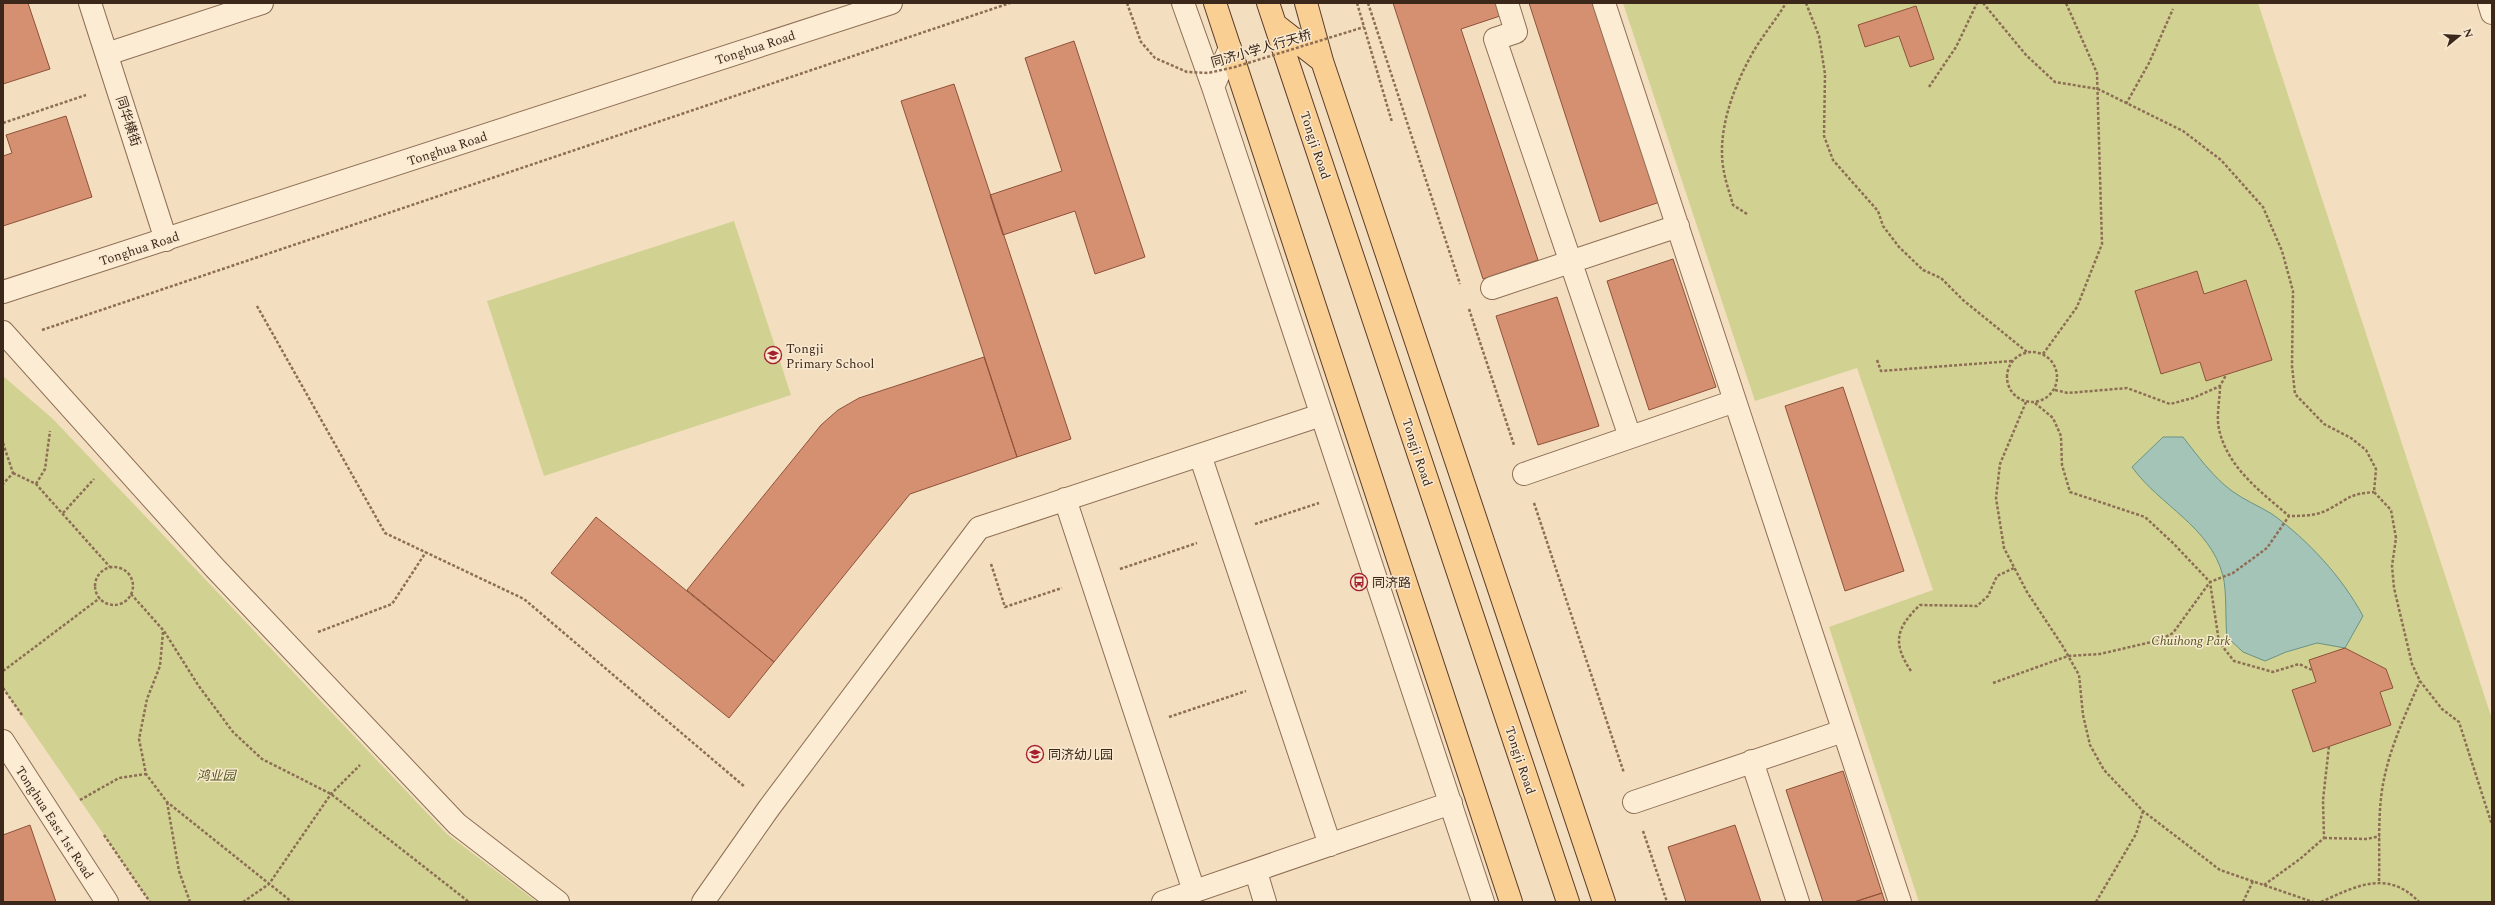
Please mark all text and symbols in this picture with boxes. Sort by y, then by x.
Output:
north arrow [2439,16,2479,56]
street label: 同济小学人行天桥 [1209,25,1314,73]
street label: Tonghua Road [713,26,798,70]
text: N [2459,26,2478,40]
street label: 同华横街 [111,93,146,149]
street label: Tongji Road [1295,109,1335,182]
street label: Tonghua Road [405,127,490,171]
street label: Tonghua Road [97,227,182,271]
place label: Tongji Primary School [786,339,875,374]
school or university icon: Tongji Primary School [763,345,783,365]
street label: Tongji Road [1397,416,1437,489]
bus stop icon: 同济路 [1349,572,1369,592]
place label: 同济路 [1372,573,1411,593]
park label: Chuihong Park [2151,631,2231,651]
street label: Tongji Road [1500,724,1540,797]
school or university icon: 同济幼儿园 [1025,744,1045,764]
place label: 同济幼儿园 [1048,745,1113,765]
street label: Tonghua East 1st Road [10,762,98,883]
park label: 鸿业园 [196,766,237,786]

